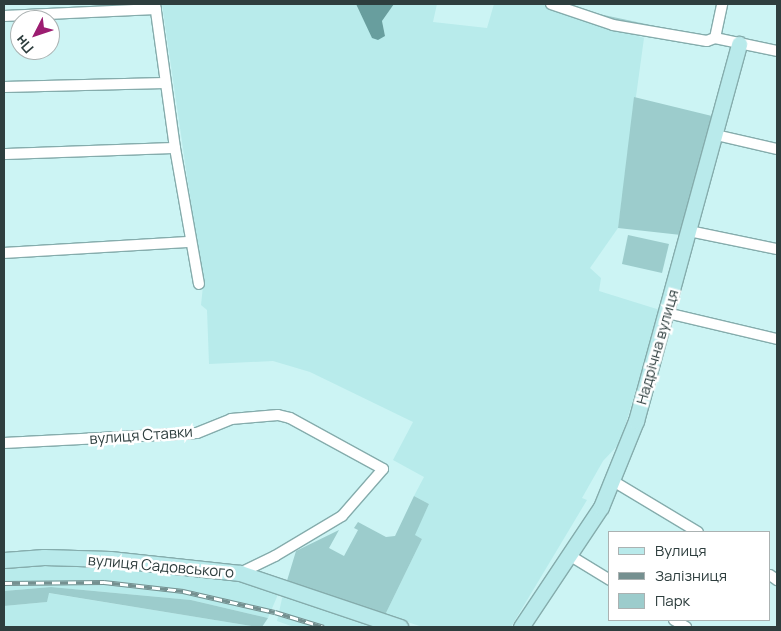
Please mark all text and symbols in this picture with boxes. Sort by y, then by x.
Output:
north arrow [10,10,60,60]
text: Пн [11,31,37,58]
street label: Надрічна вулиця [632,287,682,407]
street label: вулиця Ставки [89,422,193,448]
legend [608,531,771,621]
text: Вулиця [655,540,707,561]
street label: вулиця Садовського [87,551,235,581]
text: Залізниця [655,565,727,586]
text: Парк [655,590,690,611]

